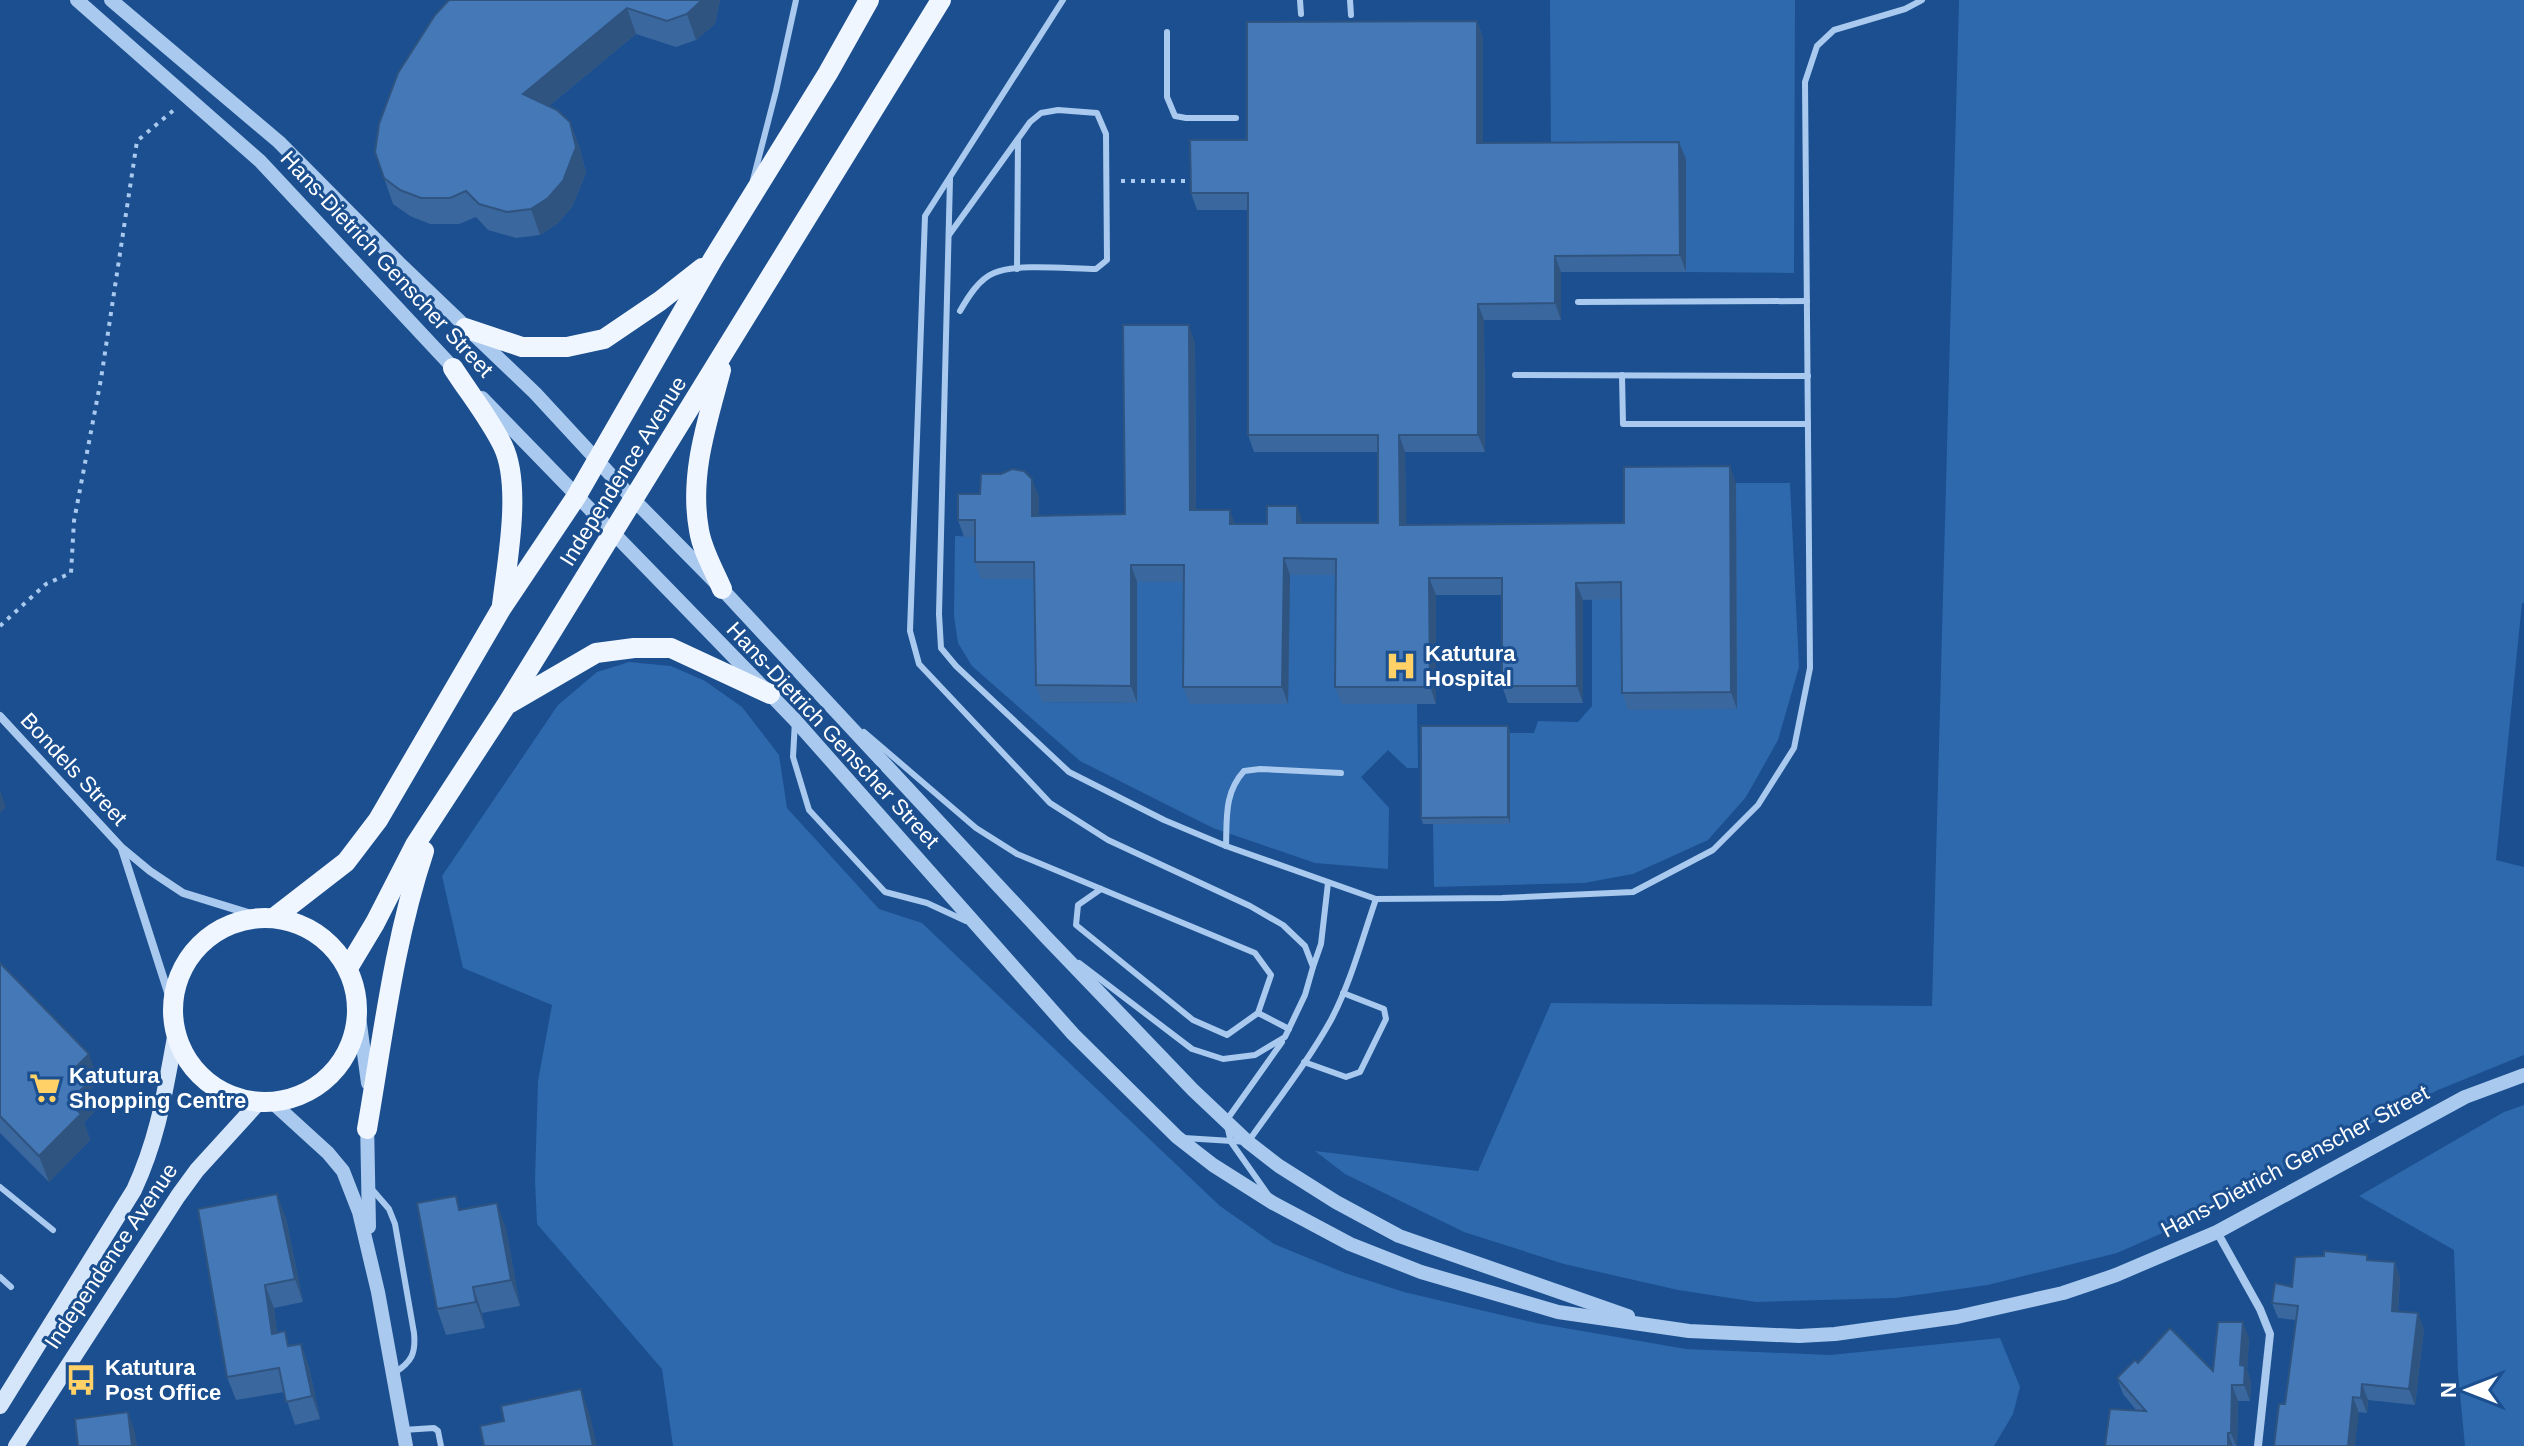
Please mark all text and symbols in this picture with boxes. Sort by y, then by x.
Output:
street label: Hans-Dietrich Genscher Street [276,146,498,382]
street label: Independence Avenue [554,372,692,570]
street label: Hans-Dietrich Genscher Street [722,617,944,853]
place label: Katutura Hospital [1425,641,1516,691]
hospital icon: Katutura Hospital [1384,649,1418,683]
street label: Bondels Street [16,708,132,830]
place label: Katutura Shopping Centre [69,1063,246,1113]
supermarket icon: Katutura Shopping Centre [28,1071,62,1105]
street label: Hans-Dietrich Genscher Street [2157,1080,2433,1242]
street label: Independence Avenue [40,1158,182,1354]
north arrow [2428,1350,2508,1430]
place label: Katutura Post Office [105,1355,221,1405]
bus stop icon: Katutura Post Office [64,1363,98,1397]
text: N [2436,1382,2461,1398]

